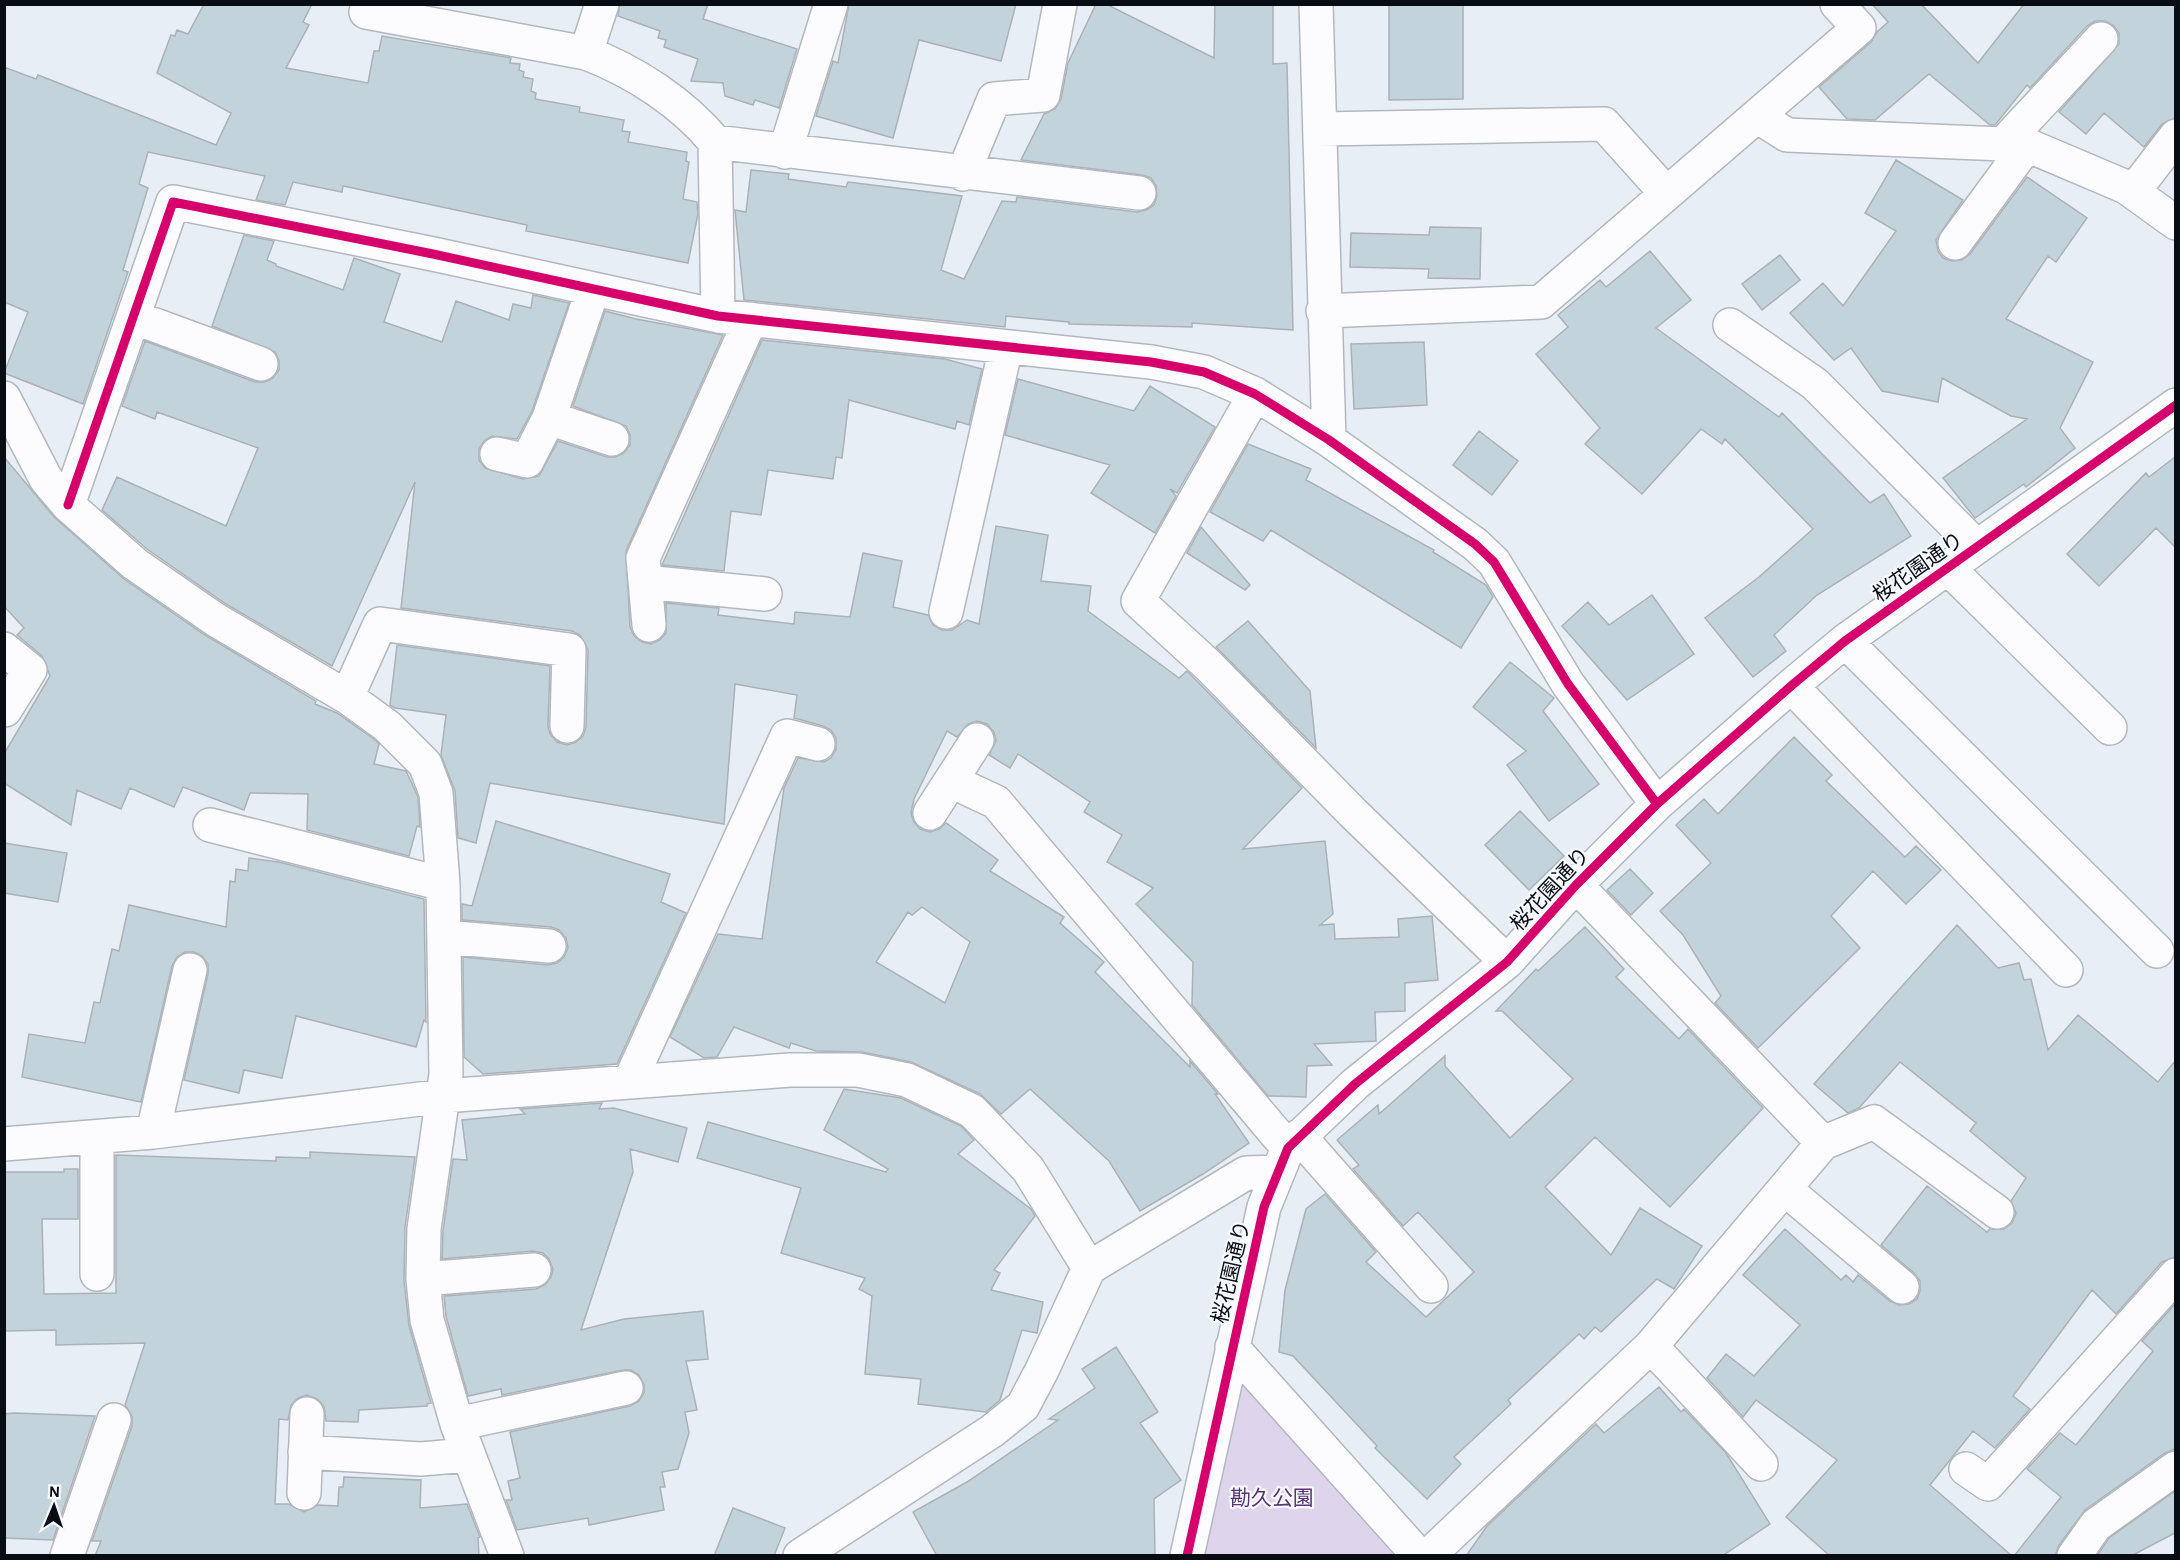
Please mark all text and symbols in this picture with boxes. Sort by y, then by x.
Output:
street label: 桜花園通り [1869,528,1967,606]
street label: 桜花園通り [1506,843,1594,935]
street label: 桜花園通り [1208,1218,1254,1326]
north arrow [24,1476,84,1536]
text: N [49,1484,60,1500]
park label: 勘久公園 [1230,1487,1314,1509]

